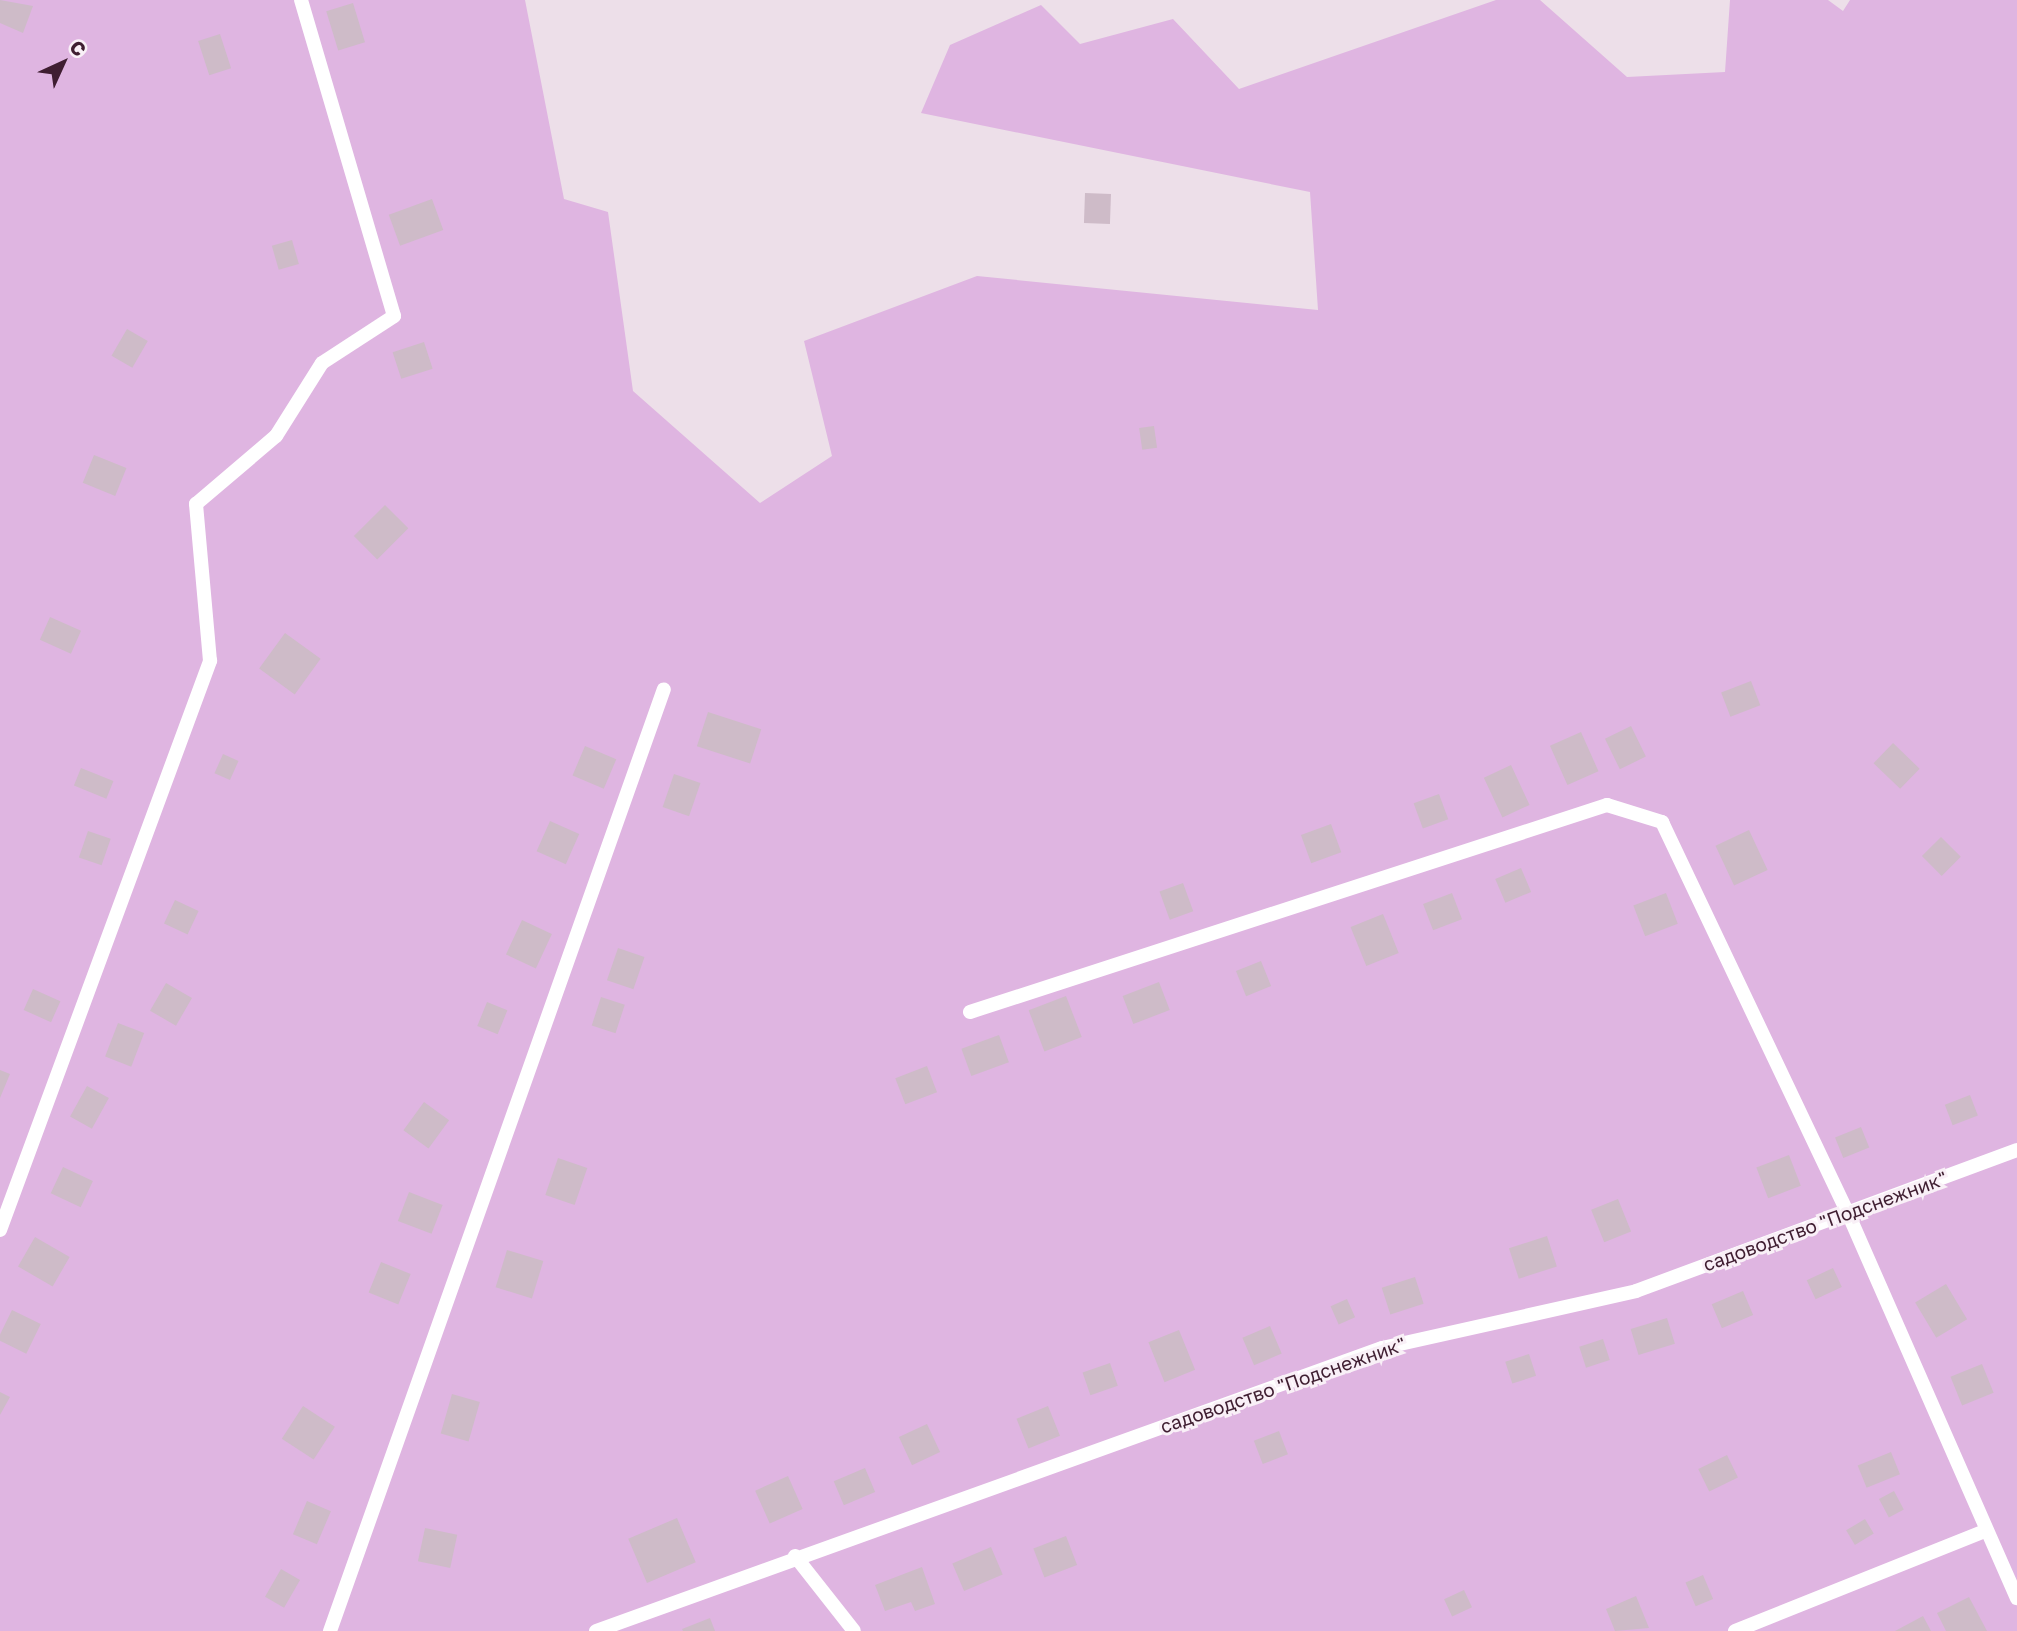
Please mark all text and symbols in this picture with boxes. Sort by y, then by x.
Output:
north arrow [28,28,98,98]
text: С [65,35,91,61]
street label: садоводство "Подснежник" [1700,1166,1950,1276]
street label: садоводство "Подснежник" [1157,1332,1409,1438]

